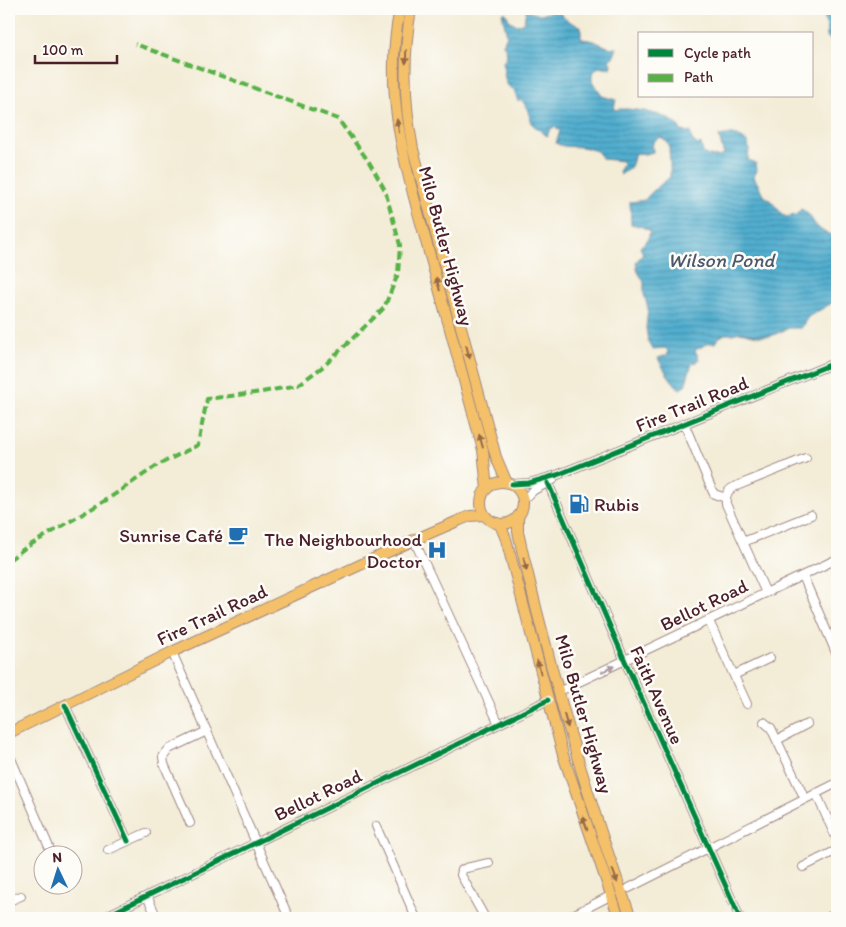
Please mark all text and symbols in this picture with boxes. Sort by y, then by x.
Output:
scale bar [35,32,118,64]
legend [638,32,814,98]
text: 100 m [42,41,84,59]
text: Cycle path [684,44,751,62]
one-way arrow [401,49,409,65]
text: Path [684,68,713,86]
one-way arrow [393,118,401,134]
street label: Milo Butler Highway [414,164,478,329]
water label: Wilson Pond [668,248,776,272]
one-way arrow [433,276,441,291]
one-way arrow [464,344,472,359]
street label: Fire Trail Road [632,371,752,437]
one-way arrow [476,433,484,448]
fuel station icon: Rubis [568,493,590,515]
place label: Rubis [594,493,639,516]
place label: Sunrise Café [119,524,223,547]
cafe icon: Sunrise Café [227,524,249,546]
place label: The Neighbourhood Doctor [264,528,423,573]
hospital icon: The Neighbourhood Doctor [426,539,448,561]
one-way arrow [521,556,529,571]
street label: Bellot Road [656,574,752,636]
street label: Fire Trail Road [153,579,271,651]
street label: Milo Butler Highway [550,632,618,796]
street label: Faith Avenue [625,642,689,748]
one-way arrow [535,659,543,674]
one-way arrow [601,665,615,673]
one-way arrow [563,714,571,729]
street label: Bellot Road [270,764,366,826]
one-way arrow [581,815,588,830]
north arrow [32,844,82,894]
text: N [52,849,62,866]
one-way arrow [611,869,619,884]

